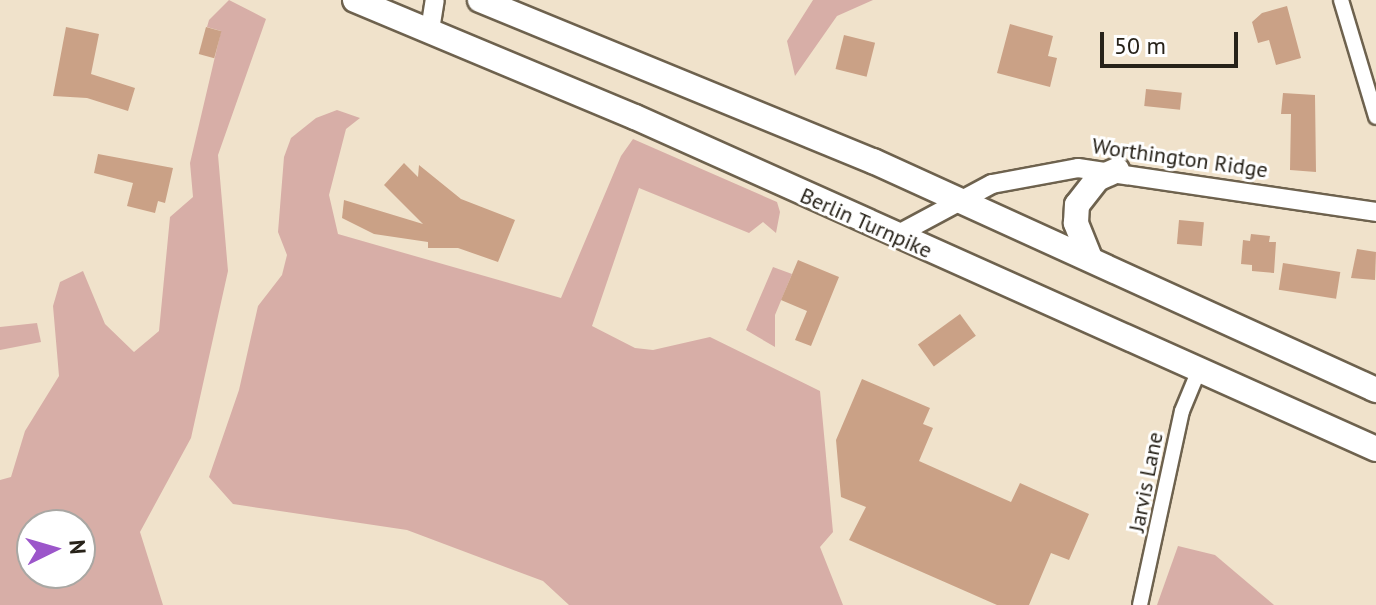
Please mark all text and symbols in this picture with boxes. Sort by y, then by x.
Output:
scale bar [1104,16,1242,66]
text: 50 m [1114,30,1166,61]
street label: Worthington Ridge [1090,133,1270,183]
street label: Berlin Turnpike [796,182,936,264]
street label: Jarvis Lane [1123,430,1169,534]
north arrow [16,509,96,589]
text: N [63,539,92,556]

